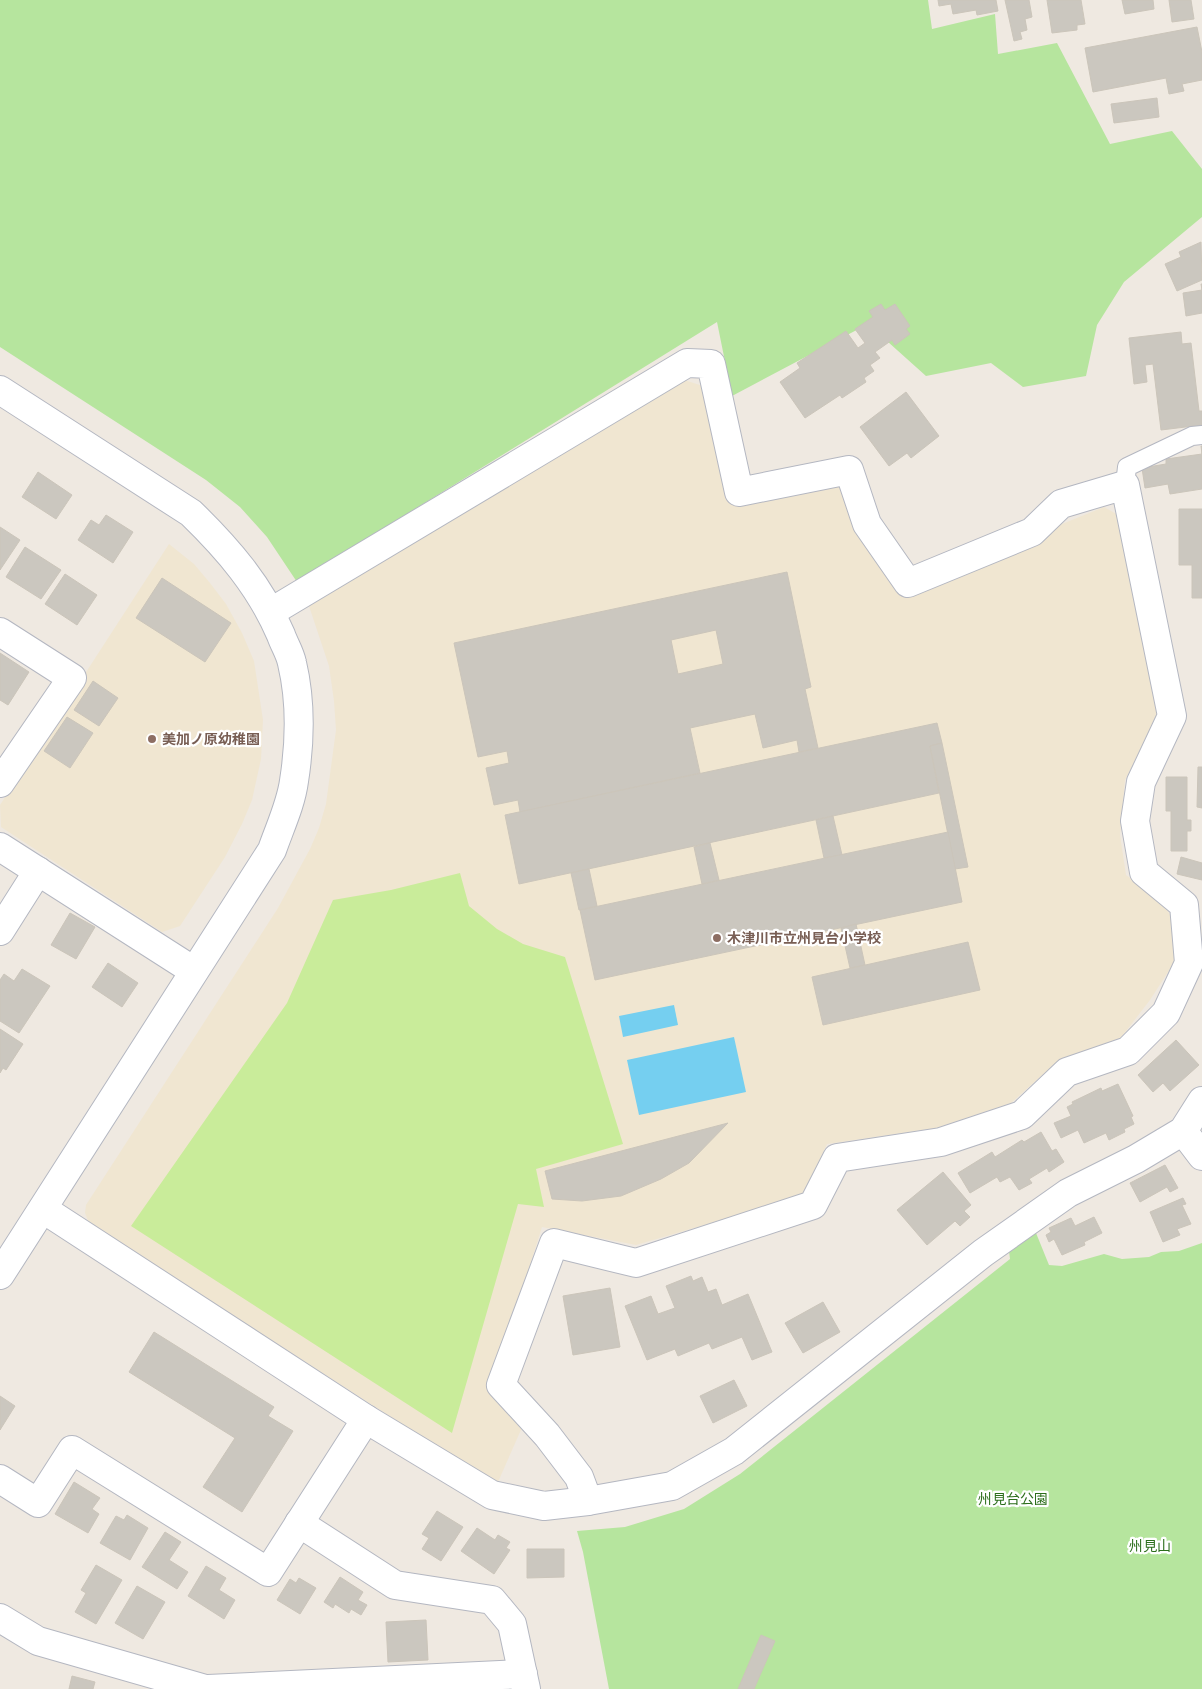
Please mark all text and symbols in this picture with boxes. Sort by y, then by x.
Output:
place label: 美加ノ原幼稚園 [162,730,260,747]
marker: 美加ノ原幼稚園 [146,733,158,745]
place label: 木津川市立州見台小学校 [727,929,881,946]
marker: 木津川市立州見台小学校 [711,932,723,944]
park label: 州見台公園 [978,1490,1048,1507]
park label: 州見山 [1129,1537,1171,1554]

